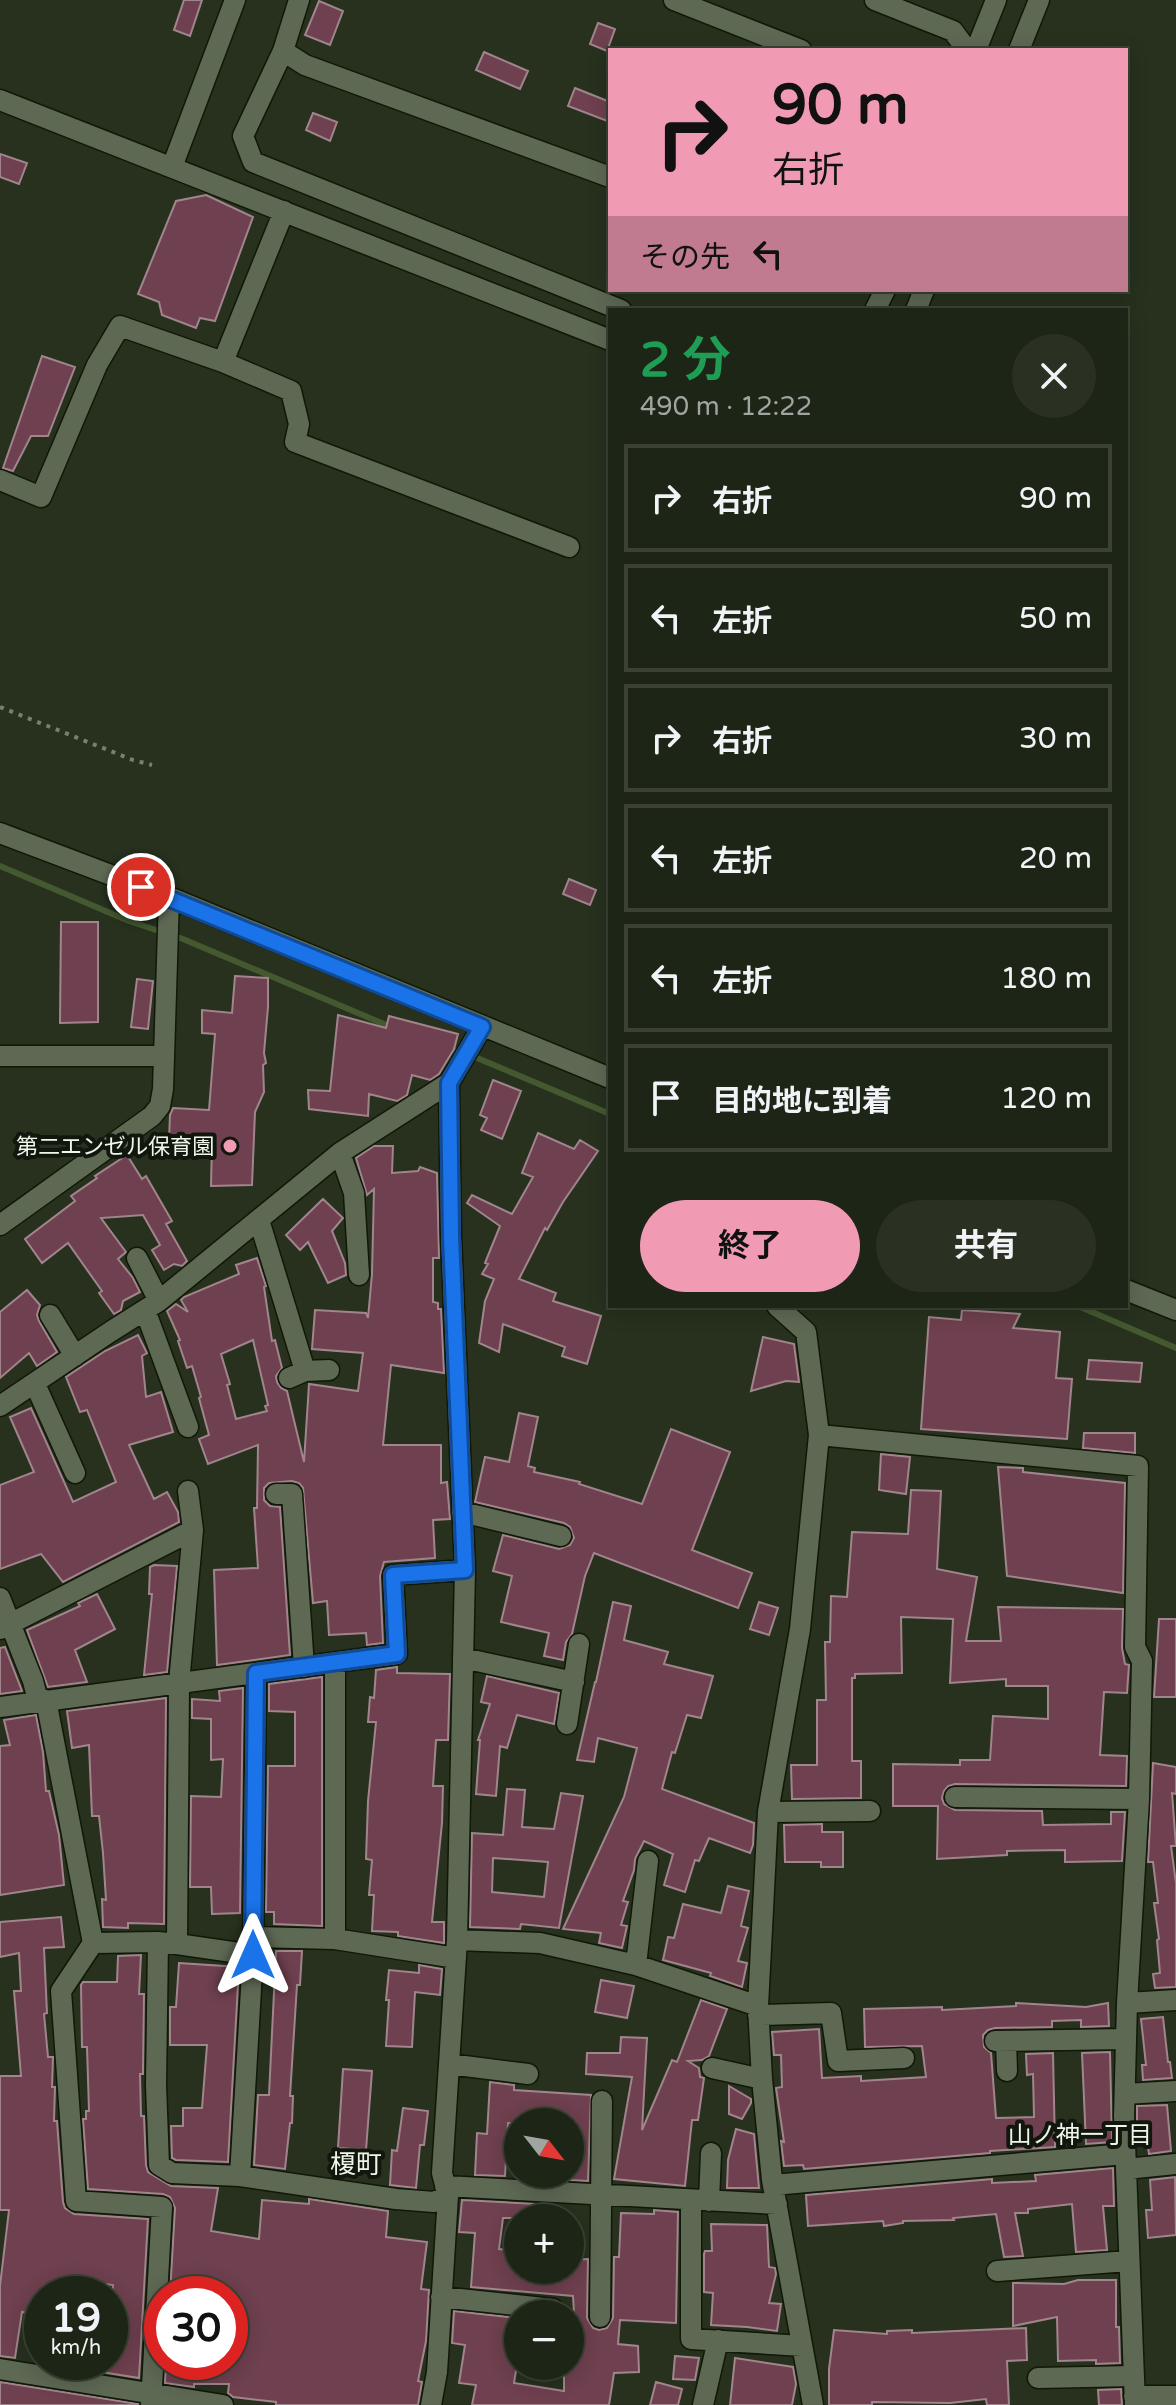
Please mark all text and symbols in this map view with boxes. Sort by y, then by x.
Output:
text: 90 m [772,72,908,139]
icon: right [640,80,744,184]
text: 右折 [772,149,844,192]
icon: left [746,232,790,276]
text: その先 [640,239,730,276]
text: 2 分 [640,332,731,390]
button: close [1012,334,1096,418]
text: 490 m · 12:22 [640,391,812,422]
icon: right [644,476,688,520]
text: 90 m [1019,480,1092,517]
text: 右折 [712,483,772,520]
icon: left [644,596,688,640]
text: 50 m [1019,600,1092,637]
text: 左折 [712,603,772,640]
icon: right [644,716,688,760]
text: 30 m [1019,720,1092,757]
text: 右折 [712,723,772,760]
icon: left [644,836,688,880]
text: 20 m [1019,840,1092,877]
text: 左折 [712,843,772,880]
pin [107,853,175,921]
icon: arrive [119,865,163,909]
icon: left [644,956,688,1000]
text: 180 m [1000,960,1092,997]
text: 左折 [712,963,772,1000]
icon: arrive [644,1076,688,1120]
text: 120 m [1000,1080,1092,1117]
text: 目的地に到着 [712,1083,892,1120]
place label: 第二エンゼル保育園 [16,1134,214,1160]
marker: 第二エンゼル保育園 [221,1137,239,1155]
button: 終了 [640,1200,860,1292]
button: 共有 [876,1200,1096,1292]
position arrow [211,1913,295,1997]
north arrow [504,2108,584,2188]
map controls [504,2108,584,2380]
district label: 山ノ神一丁目 [1008,2121,1152,2150]
district label: 榎町 [330,2149,382,2180]
button: + [504,2204,584,2284]
speed limit sign: 30 [144,2276,248,2380]
text: 19 [51,2294,101,2342]
button: − [504,2300,584,2380]
text: km/h [51,2336,101,2360]

